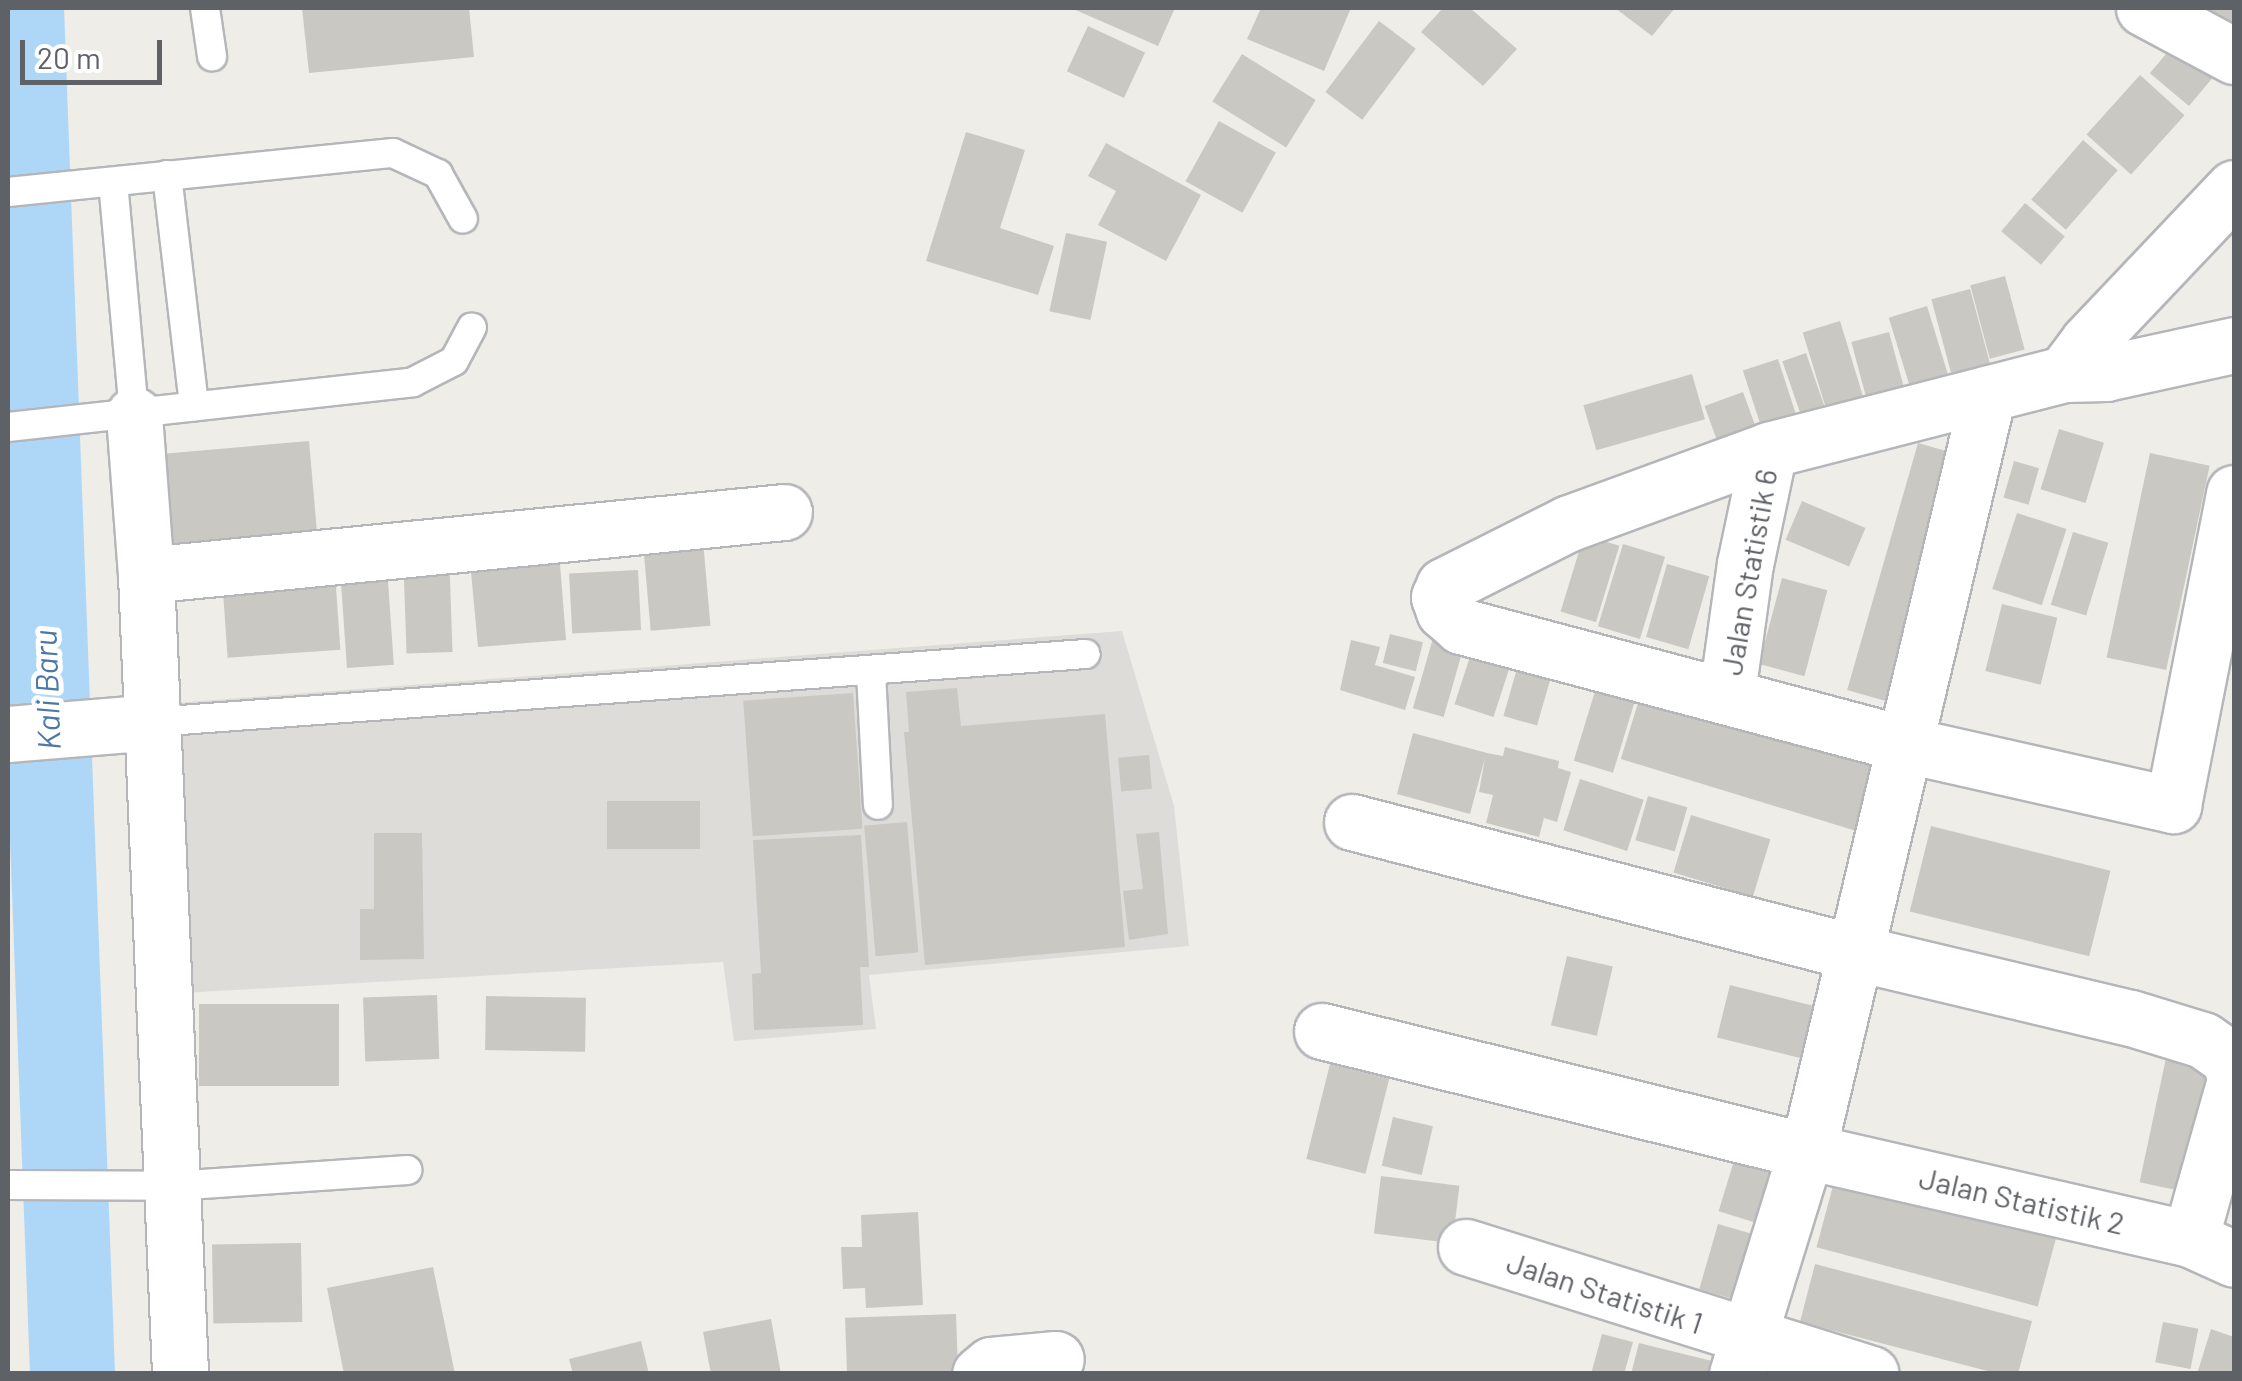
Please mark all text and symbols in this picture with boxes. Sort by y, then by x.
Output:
scale bar [25,20,168,82]
text: 20 m [37,39,101,75]
street label: Jalan Statistik 6 [1712,466,1784,678]
water label: Kali Baru [25,629,67,751]
street label: Jalan Statistik 2 [1916,1159,2128,1241]
street label: Jalan Statistik 1 [1503,1243,1707,1341]

